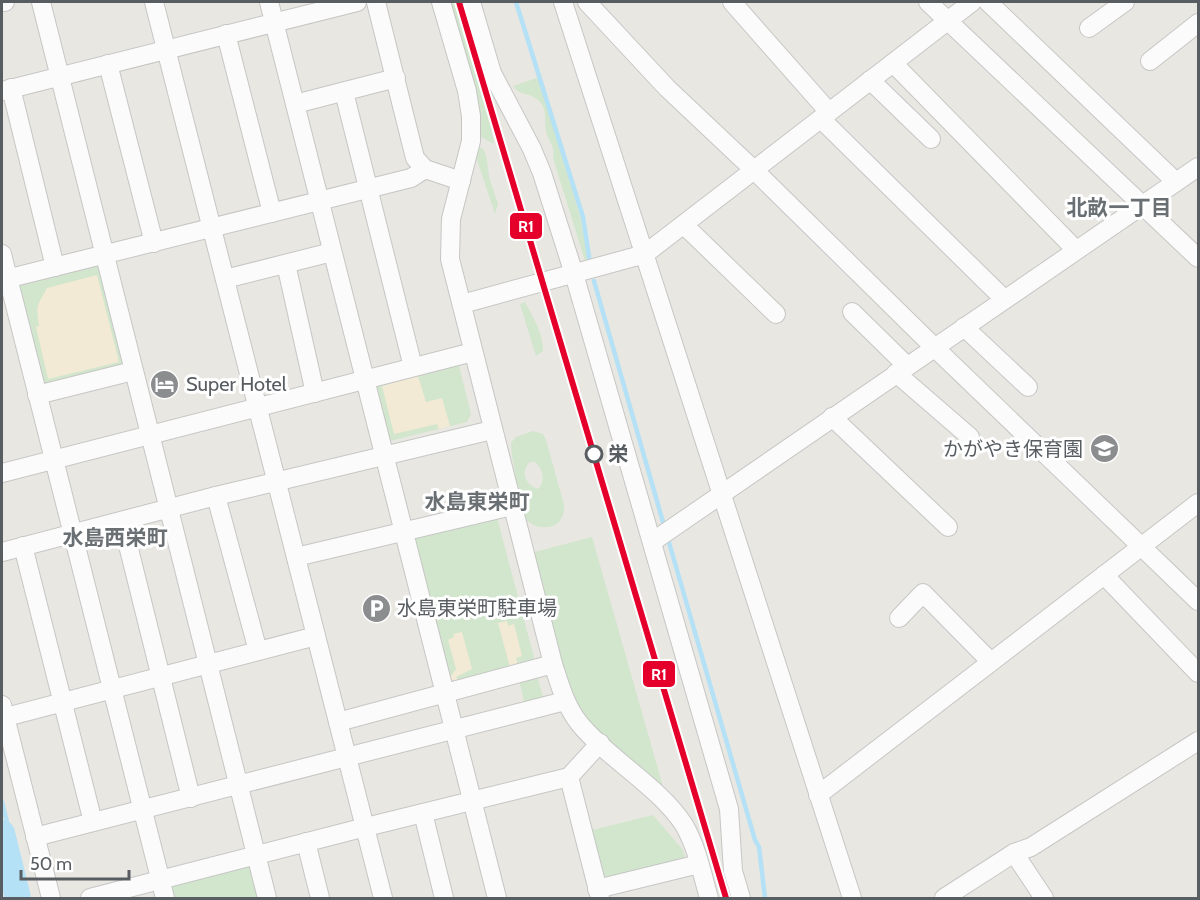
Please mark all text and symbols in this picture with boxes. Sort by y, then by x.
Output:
district label: 北畝一丁目 [1067,195,1172,220]
line badge: R1 [509,212,543,240]
text: R1 [518,217,534,236]
hotel icon: Super Hotel [149,368,181,400]
place label: Super Hotel [186,372,287,396]
school or university icon: かがやき保育園 [1088,433,1120,465]
place label: かがやき保育園 [943,437,1083,461]
place label: 栄 [608,442,628,466]
marker: 栄 [585,445,603,463]
district label: 水島東栄町 [425,489,530,514]
district label: 水島西栄町 [63,525,168,550]
parking icon: 水島東栄町駐車場 [360,592,392,624]
place label: 水島東栄町駐車場 [397,596,557,620]
line badge: R1 [642,660,676,688]
text: R1 [651,665,667,684]
scale bar [21,843,129,881]
text: 50 m [30,853,72,875]

